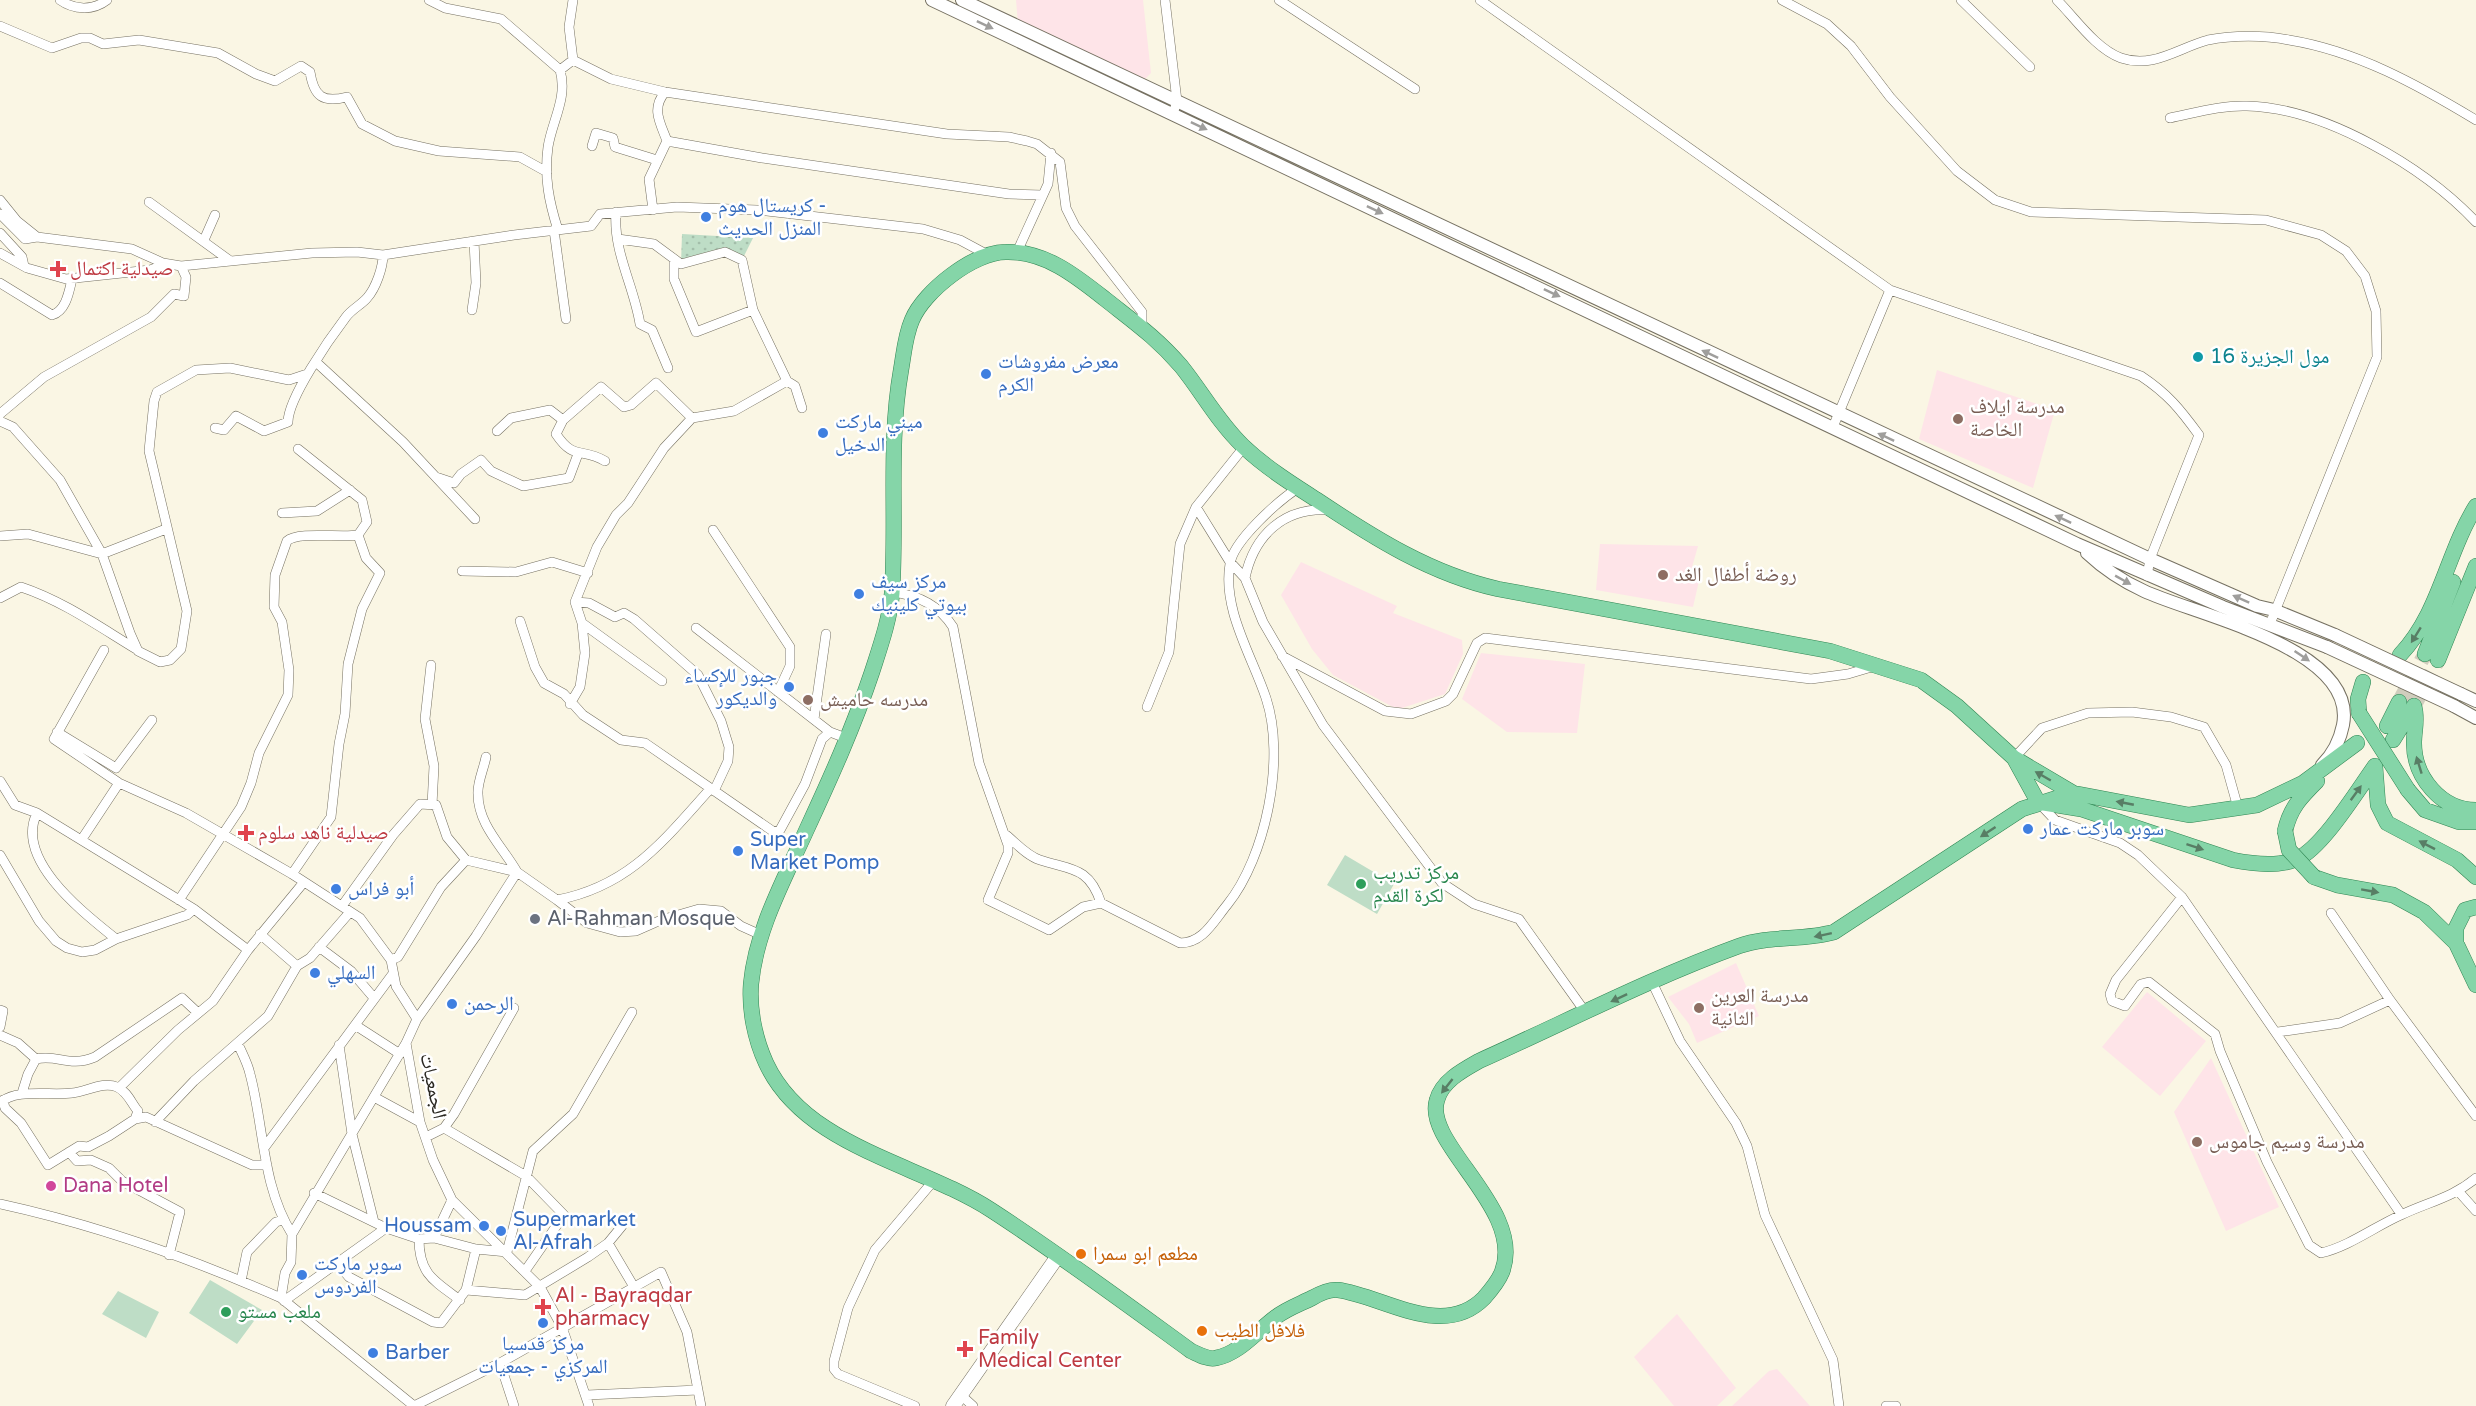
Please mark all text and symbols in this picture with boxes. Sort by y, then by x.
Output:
one-way arrow [976,20,993,29]
one-way arrow [1191,122,1208,131]
place label: كريستال هوم - المنزل الحديث [718,194,827,241]
one-way arrow [1367,205,1384,214]
marker: كريستال هوم - المنزل الحديث [699,210,713,224]
place label: صيدلية اكتمال [70,257,174,281]
marker: صيدلية اكتمال [51,262,65,276]
one-way arrow [1543,289,1560,298]
place label: مول الجزيرة 16 [2210,345,2329,369]
one-way arrow [1701,349,1718,358]
place label: معرض مفروشات الكرم [998,350,1119,398]
marker: مول الجزيرة 16 [2191,350,2205,364]
marker: معرض مفروشات الكرم [979,367,993,381]
place label: مدرسة ايلاف الخاصة [1970,395,2065,442]
place label: ميني ماركت الدخيل [835,410,923,457]
marker: مدرسة ايلاف الخاصة [1951,412,1965,426]
marker: ميني ماركت الدخيل [816,426,830,440]
one-way arrow [1877,432,1895,442]
one-way arrow [2054,514,2072,524]
place label: روضة أطفال الغد [1675,562,1797,587]
marker: روضة أطفال الغد [1656,568,1670,582]
place label: مركز سيف بيوتي كلينيك [871,570,967,620]
one-way arrow [2115,575,2132,585]
marker: مركز سيف بيوتي كلينيك [852,587,866,601]
one-way arrow [2232,594,2250,603]
one-way arrow [2411,627,2422,643]
one-way arrow [2293,650,2309,662]
place label: جبور للإكساء والديكور [684,664,777,711]
marker: جبور للإكساء والديكور [782,680,796,694]
place label: مدرسه حاميش [820,688,928,712]
marker: مدرسه حاميش [801,693,815,707]
one-way arrow [2414,756,2423,774]
one-way arrow [2035,771,2052,781]
one-way arrow [2350,785,2362,801]
one-way arrow [2116,798,2135,807]
place label: سوبر ماركت عمار [2039,817,2164,841]
place label: صيدلية ناهد سلوم [258,821,389,846]
marker: سوبر ماركت عمار [2021,822,2035,836]
marker: صيدلية ناهد سلوم [239,826,253,840]
one-way arrow [1979,826,1996,837]
place label: Super Market Pomp [750,828,879,875]
one-way arrow [2419,840,2436,850]
one-way arrow [2186,843,2204,852]
marker: Super Market Pomp [731,844,745,858]
place label: مركز تدريب لكرة القدم [1373,861,1459,909]
place label: أبو فراس [348,876,414,901]
marker: مركز تدريب لكرة القدم [1354,877,1368,891]
marker: أبو فراس [329,882,343,896]
one-way arrow [2361,887,2380,896]
place label: Al-Rahman Mosque [547,907,735,931]
marker: Al-Rahman Mosque [528,912,542,926]
one-way arrow [1813,931,1832,940]
place label: السهلي [327,961,376,988]
marker: السهلي [308,966,322,980]
place label: مدرسة العرين الثانية [1711,984,1809,1031]
place label: الرحمن [464,992,514,1016]
one-way arrow [1611,993,1628,1002]
marker: الرحمن [445,997,459,1011]
marker: مدرسة العرين الثانية [1692,1001,1706,1015]
street label: الجمعيات [414,1051,452,1121]
one-way arrow [1441,1078,1453,1093]
place label: مدرسة وسيم جاموس [2209,1130,2365,1155]
marker: مدرسة وسيم جاموس [2190,1135,2204,1149]
place label: Dana Hotel [63,1174,168,1198]
marker: Dana Hotel [44,1179,58,1193]
place label: Supermarket Al-Afrah [513,1208,636,1255]
place label: Houssam [384,1214,472,1238]
marker: Houssam [477,1219,491,1233]
marker: Supermarket Al-Afrah [494,1224,508,1238]
place label: مطعم ابو سمرا [1093,1242,1198,1267]
marker: مطعم ابو سمرا [1074,1247,1088,1261]
place label: سوبر ماركت الفردوس [314,1252,402,1299]
marker: سوبر ماركت الفردوس [295,1268,309,1282]
place label: Al - Bayraqdar pharmacy [555,1284,692,1331]
place label: ملعب مستو [238,1300,321,1324]
marker: Al - Bayraqdar pharmacy [536,1300,550,1314]
marker: ملعب مستو [219,1305,233,1319]
marker: مركز قدسيا المركزي - جمعيات [536,1316,550,1330]
place label: فلافل الطيب [1214,1319,1305,1343]
marker: فلافل الطيب [1195,1324,1209,1338]
place label: Family Medical Center [978,1326,1122,1373]
place label: مركز قدسيا المركزي - جمعيات [478,1332,608,1382]
marker: Family Medical Center [956,1340,974,1358]
place label: Barber [385,1341,450,1365]
marker: Barber [366,1346,380,1360]

